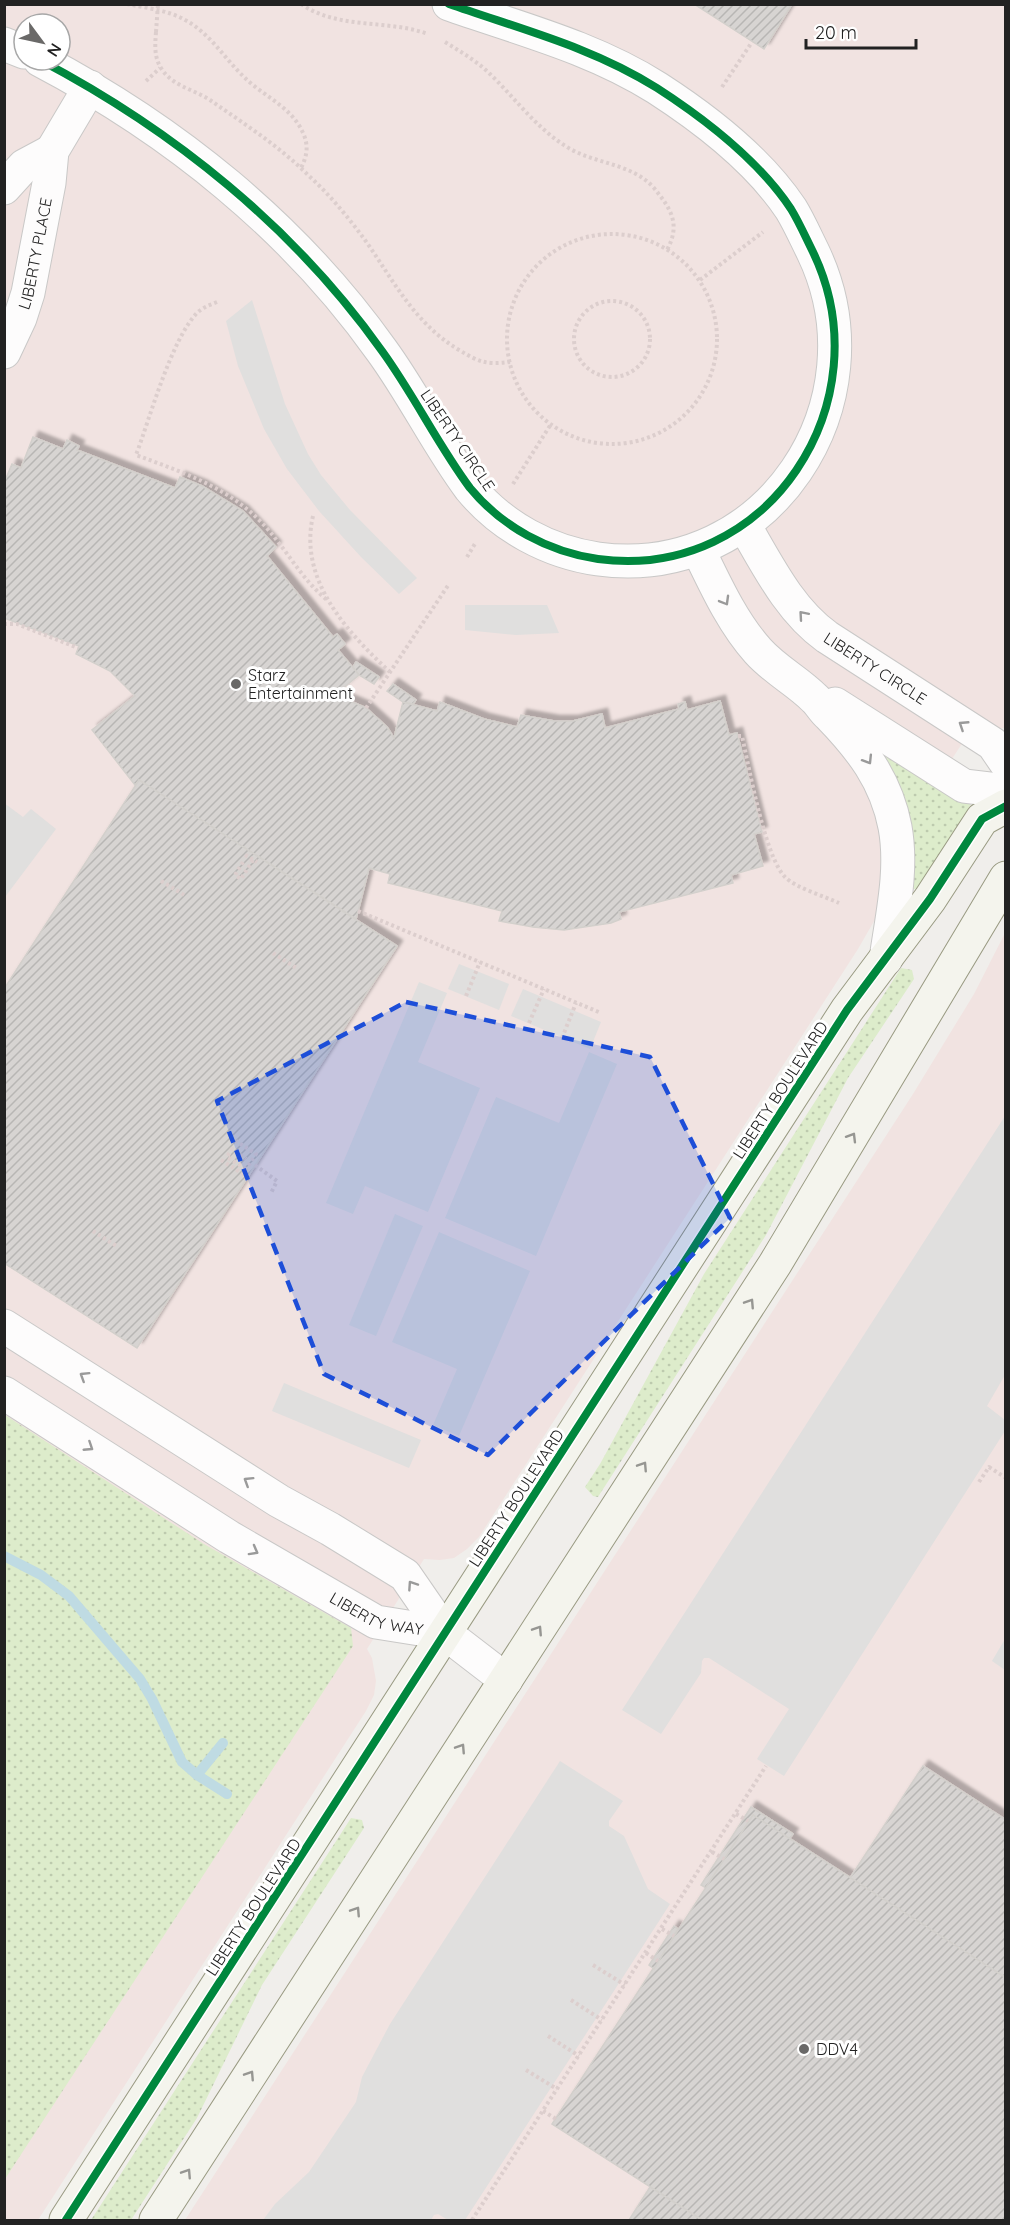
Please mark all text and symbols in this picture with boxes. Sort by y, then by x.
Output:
north arrow [12,12,72,72]
scale bar [806,12,916,50]
text: 20 m [815,21,857,44]
text: N [43,40,66,61]
street label: LIBERTY PLACE [13,196,56,312]
street label: LIBERTY CIRCLE [417,385,499,495]
one-way arrow [718,595,729,605]
one-way arrow [799,611,810,622]
street label: LIBERTY CIRCLE [820,628,931,709]
place label: Starz Entertainment [248,665,353,703]
marker: Starz Entertainment [229,677,243,691]
one-way arrow [959,720,969,732]
one-way arrow [860,754,872,764]
street label: LIBERTY BOULEVARD [728,1017,832,1163]
one-way arrow [845,1133,856,1143]
one-way arrow [742,1299,754,1309]
one-way arrow [80,1372,90,1384]
street label: LIBERTY BOULEVARD [464,1425,568,1571]
one-way arrow [83,1440,93,1452]
one-way arrow [636,1462,647,1473]
one-way arrow [244,1477,254,1489]
one-way arrow [248,1544,258,1555]
one-way arrow [408,1581,419,1592]
street label: LIBERTY WAY [326,1587,425,1639]
one-way arrow [530,1626,541,1637]
one-way arrow [454,1743,465,1754]
street label: LIBERTY BOULEVARD [201,1834,305,1980]
one-way arrow [349,1907,360,1918]
place label: DDV4 [816,2039,858,2059]
marker: DDV4 [797,2042,811,2056]
one-way arrow [243,2071,254,2082]
one-way arrow [180,2168,191,2179]

